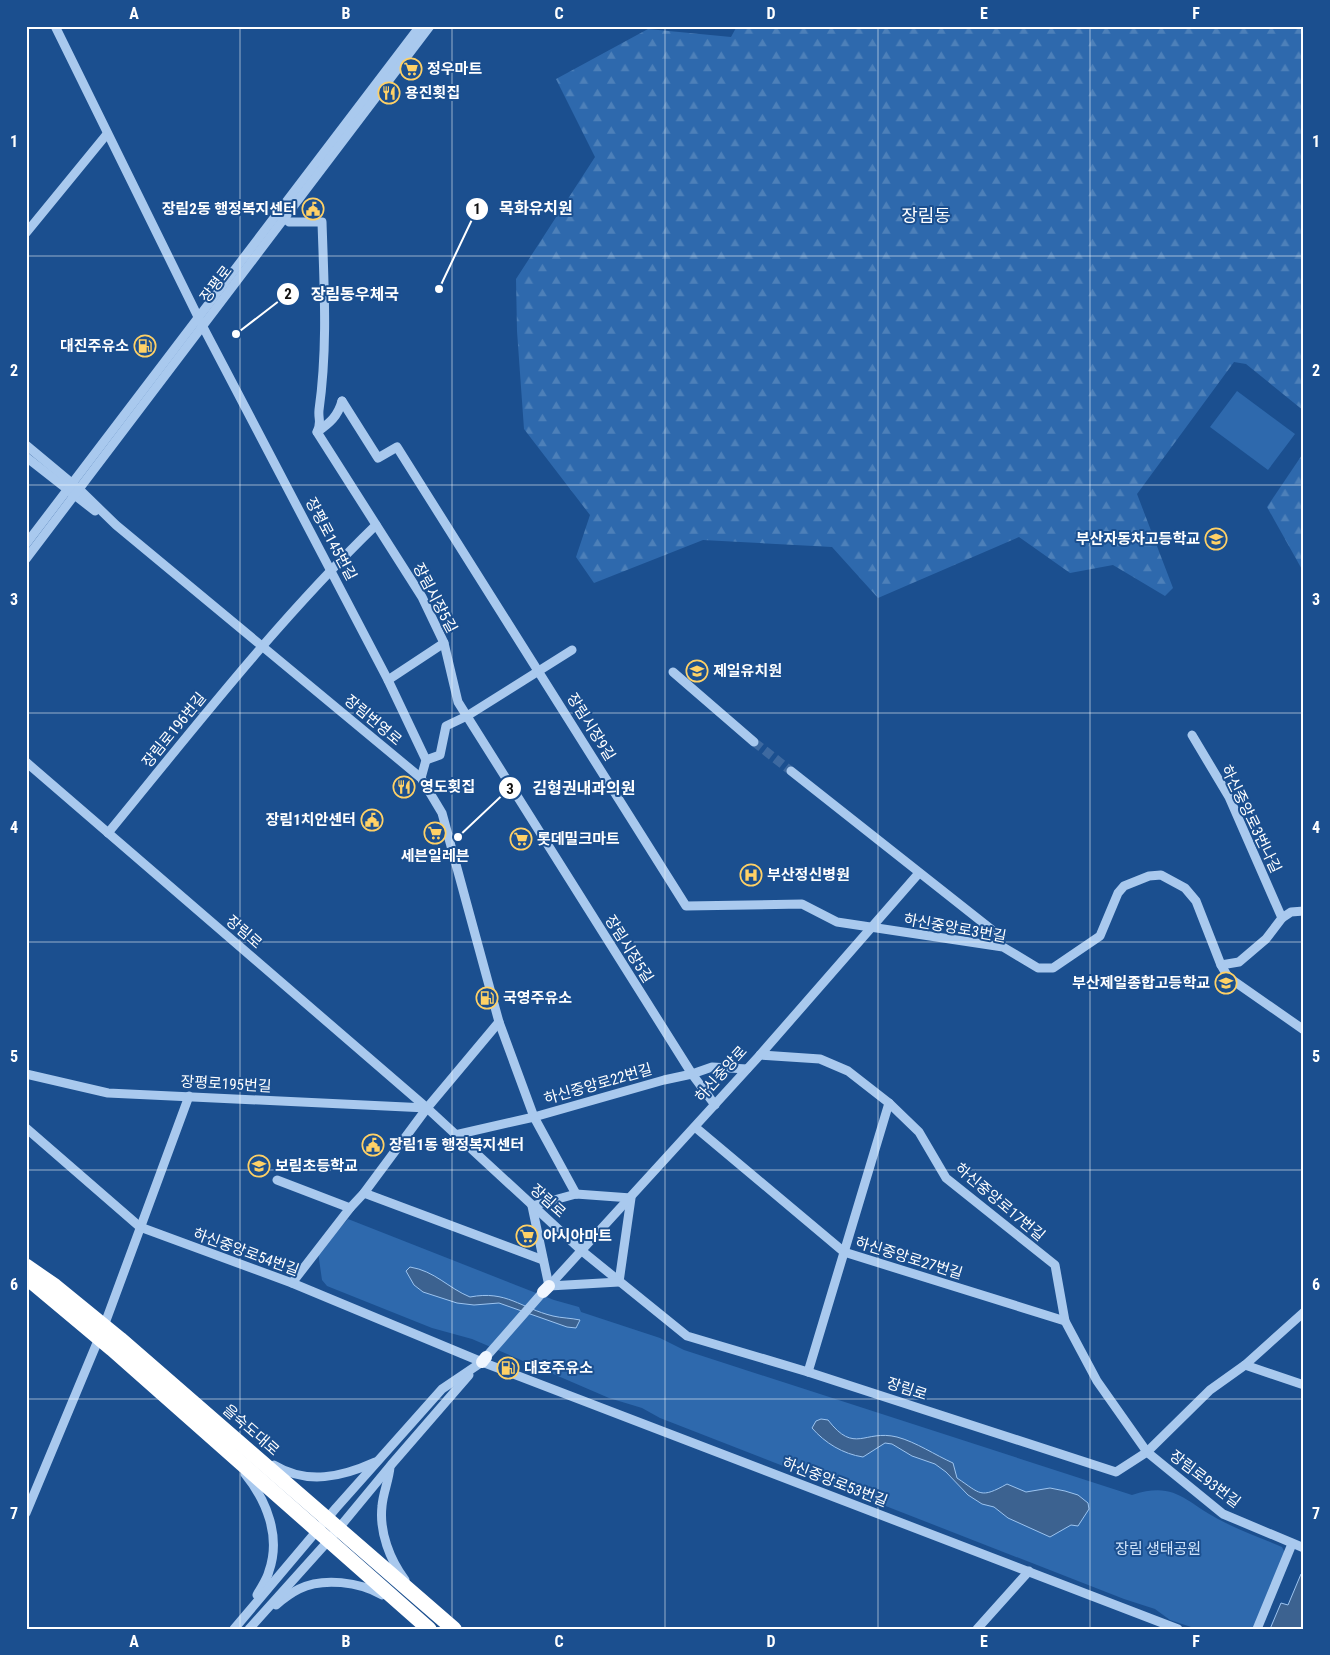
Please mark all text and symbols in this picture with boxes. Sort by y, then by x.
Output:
text: A [129,4,139,23]
text: B [342,4,351,23]
text: C [554,4,564,23]
text: D [766,4,776,23]
text: E [980,4,988,23]
text: F [1192,4,1200,23]
supermarket icon: 정우마트 [399,57,423,81]
place label: 정우마트 [427,60,482,78]
restaurant icon: 용진횟집 [377,81,401,105]
place label: 용진횟집 [405,84,460,102]
text: 1 [10,132,18,151]
text: 1 [1312,132,1320,151]
callout: 목화유치원 [464,193,583,224]
public building icon: 장림2동 행정복지센터 [301,197,325,221]
text: 목화유치원 [499,199,573,218]
place label: 장림2동 행정복지센터 [162,200,297,218]
text: 1 [473,200,481,218]
district label: 장림동 [901,205,951,226]
street label: 장평로 [196,262,236,306]
callout: 장림동우체국 [276,278,409,309]
text: 2 [284,285,292,303]
text: 장림동우체국 [311,285,399,304]
fuel station icon: 대진주유소 [133,334,157,358]
place label: 대진주유소 [60,337,129,355]
text: 2 [10,361,18,380]
text: 2 [1312,361,1320,380]
street label: 장평로145번길 [302,495,360,583]
school or university icon: 부산자동차고등학교 [1204,527,1228,551]
place label: 부산자동차고등학교 [1076,530,1200,548]
street label: 장림시장5길 [409,560,461,636]
text: 3 [10,590,18,609]
text: 3 [1312,590,1320,609]
school or university icon: 제일유치원 [685,659,709,683]
place label: 제일유치원 [713,662,782,680]
street label: 장림로196번길 [138,689,210,771]
street label: 장림시장9길 [563,690,619,764]
street label: 장림번영로 [341,691,405,749]
street label: 하신중앙로3번나길 [1217,762,1285,876]
callout: 김형권내과의원 [498,773,646,804]
restaurant icon: 영도횟집 [392,775,416,799]
place label: 영도횟집 [420,778,475,796]
text: 김형권내과의원 [532,779,636,798]
text: 3 [506,780,514,798]
public building icon: 장림1치안센터 [360,808,384,832]
place label: 장림1치안센터 [266,811,356,829]
text: 4 [10,818,18,837]
text: 4 [1312,818,1320,837]
supermarket icon: 세븐일레븐 [423,821,447,845]
supermarket icon: 롯데밀크마트 [509,827,533,851]
place label: 롯데밀크마트 [537,830,620,848]
place label: 세븐일레븐 [400,847,470,865]
hospital icon: 부산정신병원 [739,863,763,887]
place label: 부산정신병원 [767,866,850,884]
street label: 하신중앙로3번길 [902,910,1008,946]
street label: 장림로 [222,912,266,952]
street label: 장림시장5길 [601,912,657,986]
school or university icon: 부산제일종합고등학교 [1214,971,1238,995]
place label: 부산제일종합고등학교 [1072,974,1210,992]
fuel station icon: 국영주유소 [475,986,499,1010]
place label: 국영주유소 [503,989,572,1007]
street label: 하신중앙로 [691,1042,751,1106]
text: 5 [10,1047,18,1066]
text: 5 [1312,1047,1320,1066]
street label: 하신중앙로22번길 [542,1060,654,1108]
street label: 장평로195번길 [180,1073,272,1095]
public building icon: 장림1동 행정복지센터 [361,1133,385,1157]
place label: 장림1동 행정복지센터 [389,1136,524,1154]
school or university icon: 보림초등학교 [247,1154,271,1178]
place label: 보림초등학교 [275,1157,358,1175]
street label: 하신중앙로17번길 [952,1159,1048,1245]
street label: 장림로 [527,1180,569,1222]
street label: 하신중앙로54번길 [191,1224,301,1280]
supermarket icon: 아시아마트 [515,1224,539,1248]
place label: 아시아마트 [543,1227,612,1245]
street label: 하신중앙로27번길 [853,1233,965,1283]
text: 6 [10,1275,18,1294]
text: 6 [1312,1275,1320,1294]
fuel station icon: 대호주유소 [496,1356,520,1380]
place label: 대호주유소 [524,1359,593,1377]
street label: 장림로 [885,1374,929,1404]
street label: 을숙도대로 [219,1401,283,1459]
street label: 장림로93번길 [1166,1447,1244,1511]
street label: 하신중앙로53번길 [780,1454,890,1510]
text: 7 [10,1504,18,1523]
text: 7 [1312,1504,1320,1523]
park label: 장림 생태공원 [1115,1540,1201,1558]
text: A [129,1632,139,1651]
text: B [342,1632,351,1651]
text: C [554,1632,564,1651]
text: D [766,1632,776,1651]
text: E [980,1632,988,1651]
text: F [1192,1632,1200,1651]

